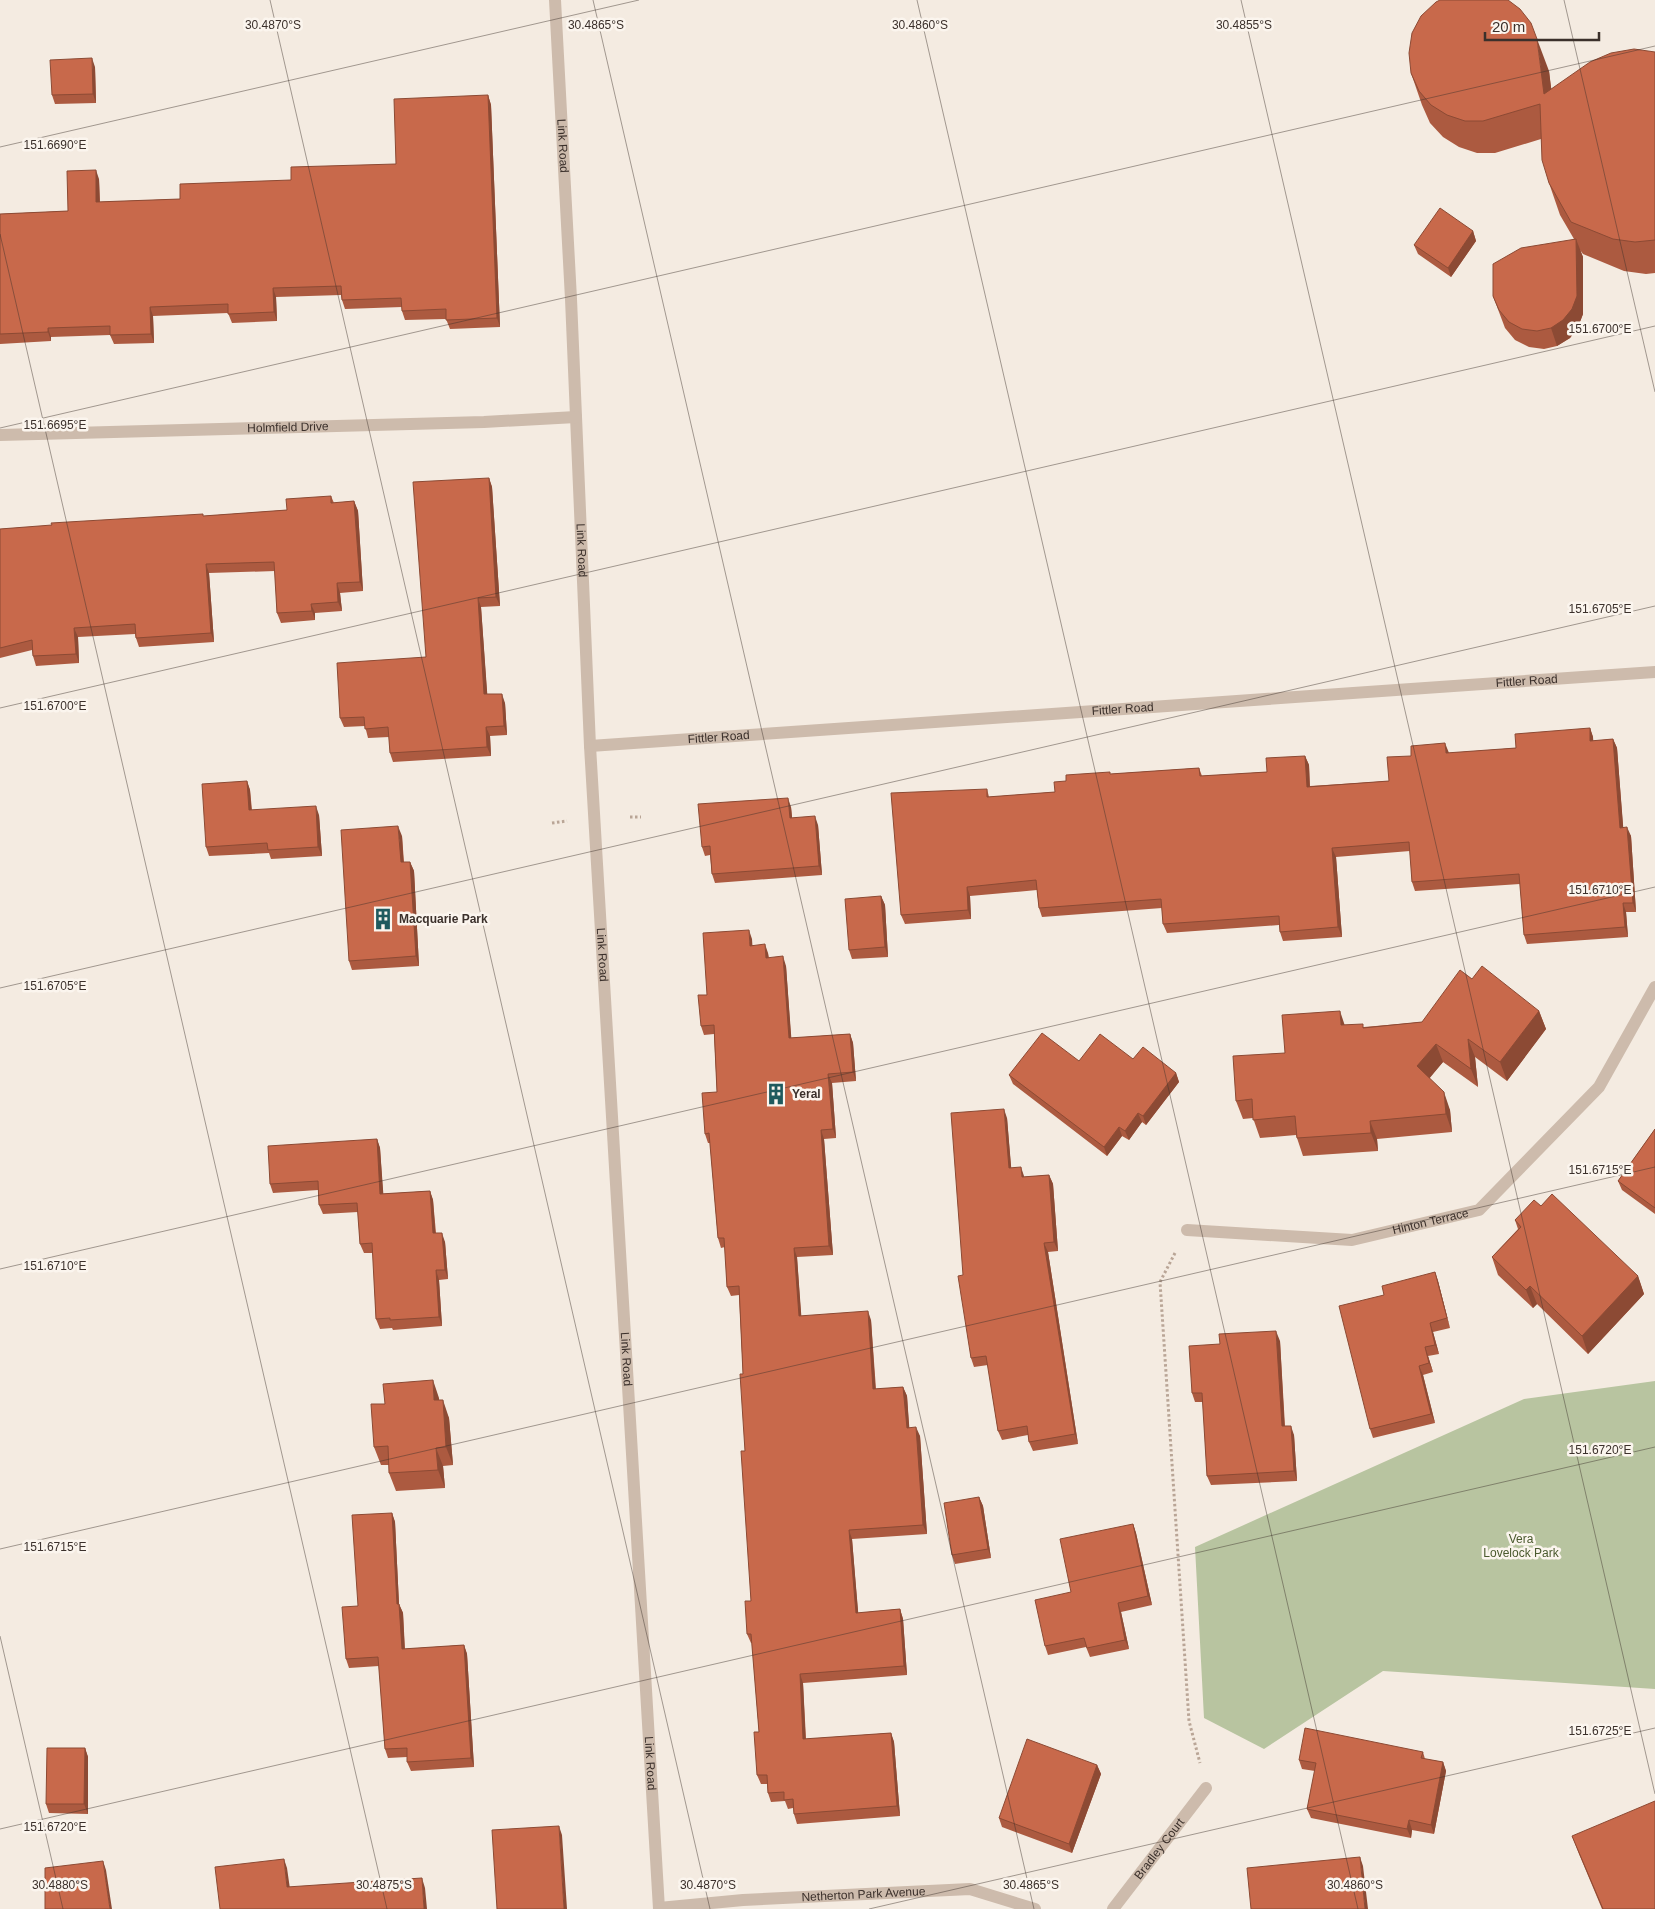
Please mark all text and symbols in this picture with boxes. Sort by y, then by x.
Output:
scale bar [1485,10,1599,42]
text: 30.4870°S [245,18,301,32]
text: 30.4865°S [568,18,624,32]
text: 30.4860°S [892,18,948,32]
text: 30.4855°S [1216,18,1272,32]
text: 20 m [1492,18,1525,35]
street label: Link Road [554,118,571,173]
text: 151.6690°E [24,138,86,152]
text: 151.6700°E [1569,322,1631,336]
text: 151.6695°E [24,418,86,432]
street label: Holmfield Drive [247,419,329,435]
street label: Link Road [574,523,590,578]
text: 151.6705°E [1569,602,1631,616]
street label: Fittler Road [1495,672,1558,690]
text: 151.6700°E [24,699,86,713]
street label: Fittler Road [1091,700,1154,718]
street label: Fittler Road [687,728,750,746]
text: 151.6710°E [1569,883,1631,897]
building icon: Macquarie Park [370,906,396,932]
place label: Macquarie Park [399,912,488,926]
street label: Link Road [594,927,611,982]
text: 151.6705°E [24,979,86,993]
building icon: Yeral [763,1081,789,1107]
place label: Yeral [792,1087,821,1101]
text: 151.6715°E [1569,1163,1631,1177]
street label: Hinton Terrace [1391,1206,1470,1237]
text: 151.6710°E [24,1259,86,1273]
street label: Link Road [618,1332,635,1387]
text: 151.6720°E [1569,1443,1631,1457]
park label: Vera Lovelock Park [1483,1532,1560,1560]
text: 151.6715°E [24,1540,86,1554]
text: 151.6725°E [1569,1724,1631,1738]
street label: Link Road [642,1736,659,1791]
street label: Bradley Court [1131,1815,1188,1882]
text: 151.6720°E [24,1820,86,1834]
text: 30.4880°S [32,1878,88,1892]
text: 30.4875°S [356,1878,412,1892]
text: 30.4870°S [680,1878,736,1892]
text: 30.4865°S [1003,1878,1059,1892]
text: 30.4860°S [1327,1878,1383,1892]
street label: Netherton Park Avenue [801,1884,926,1904]

